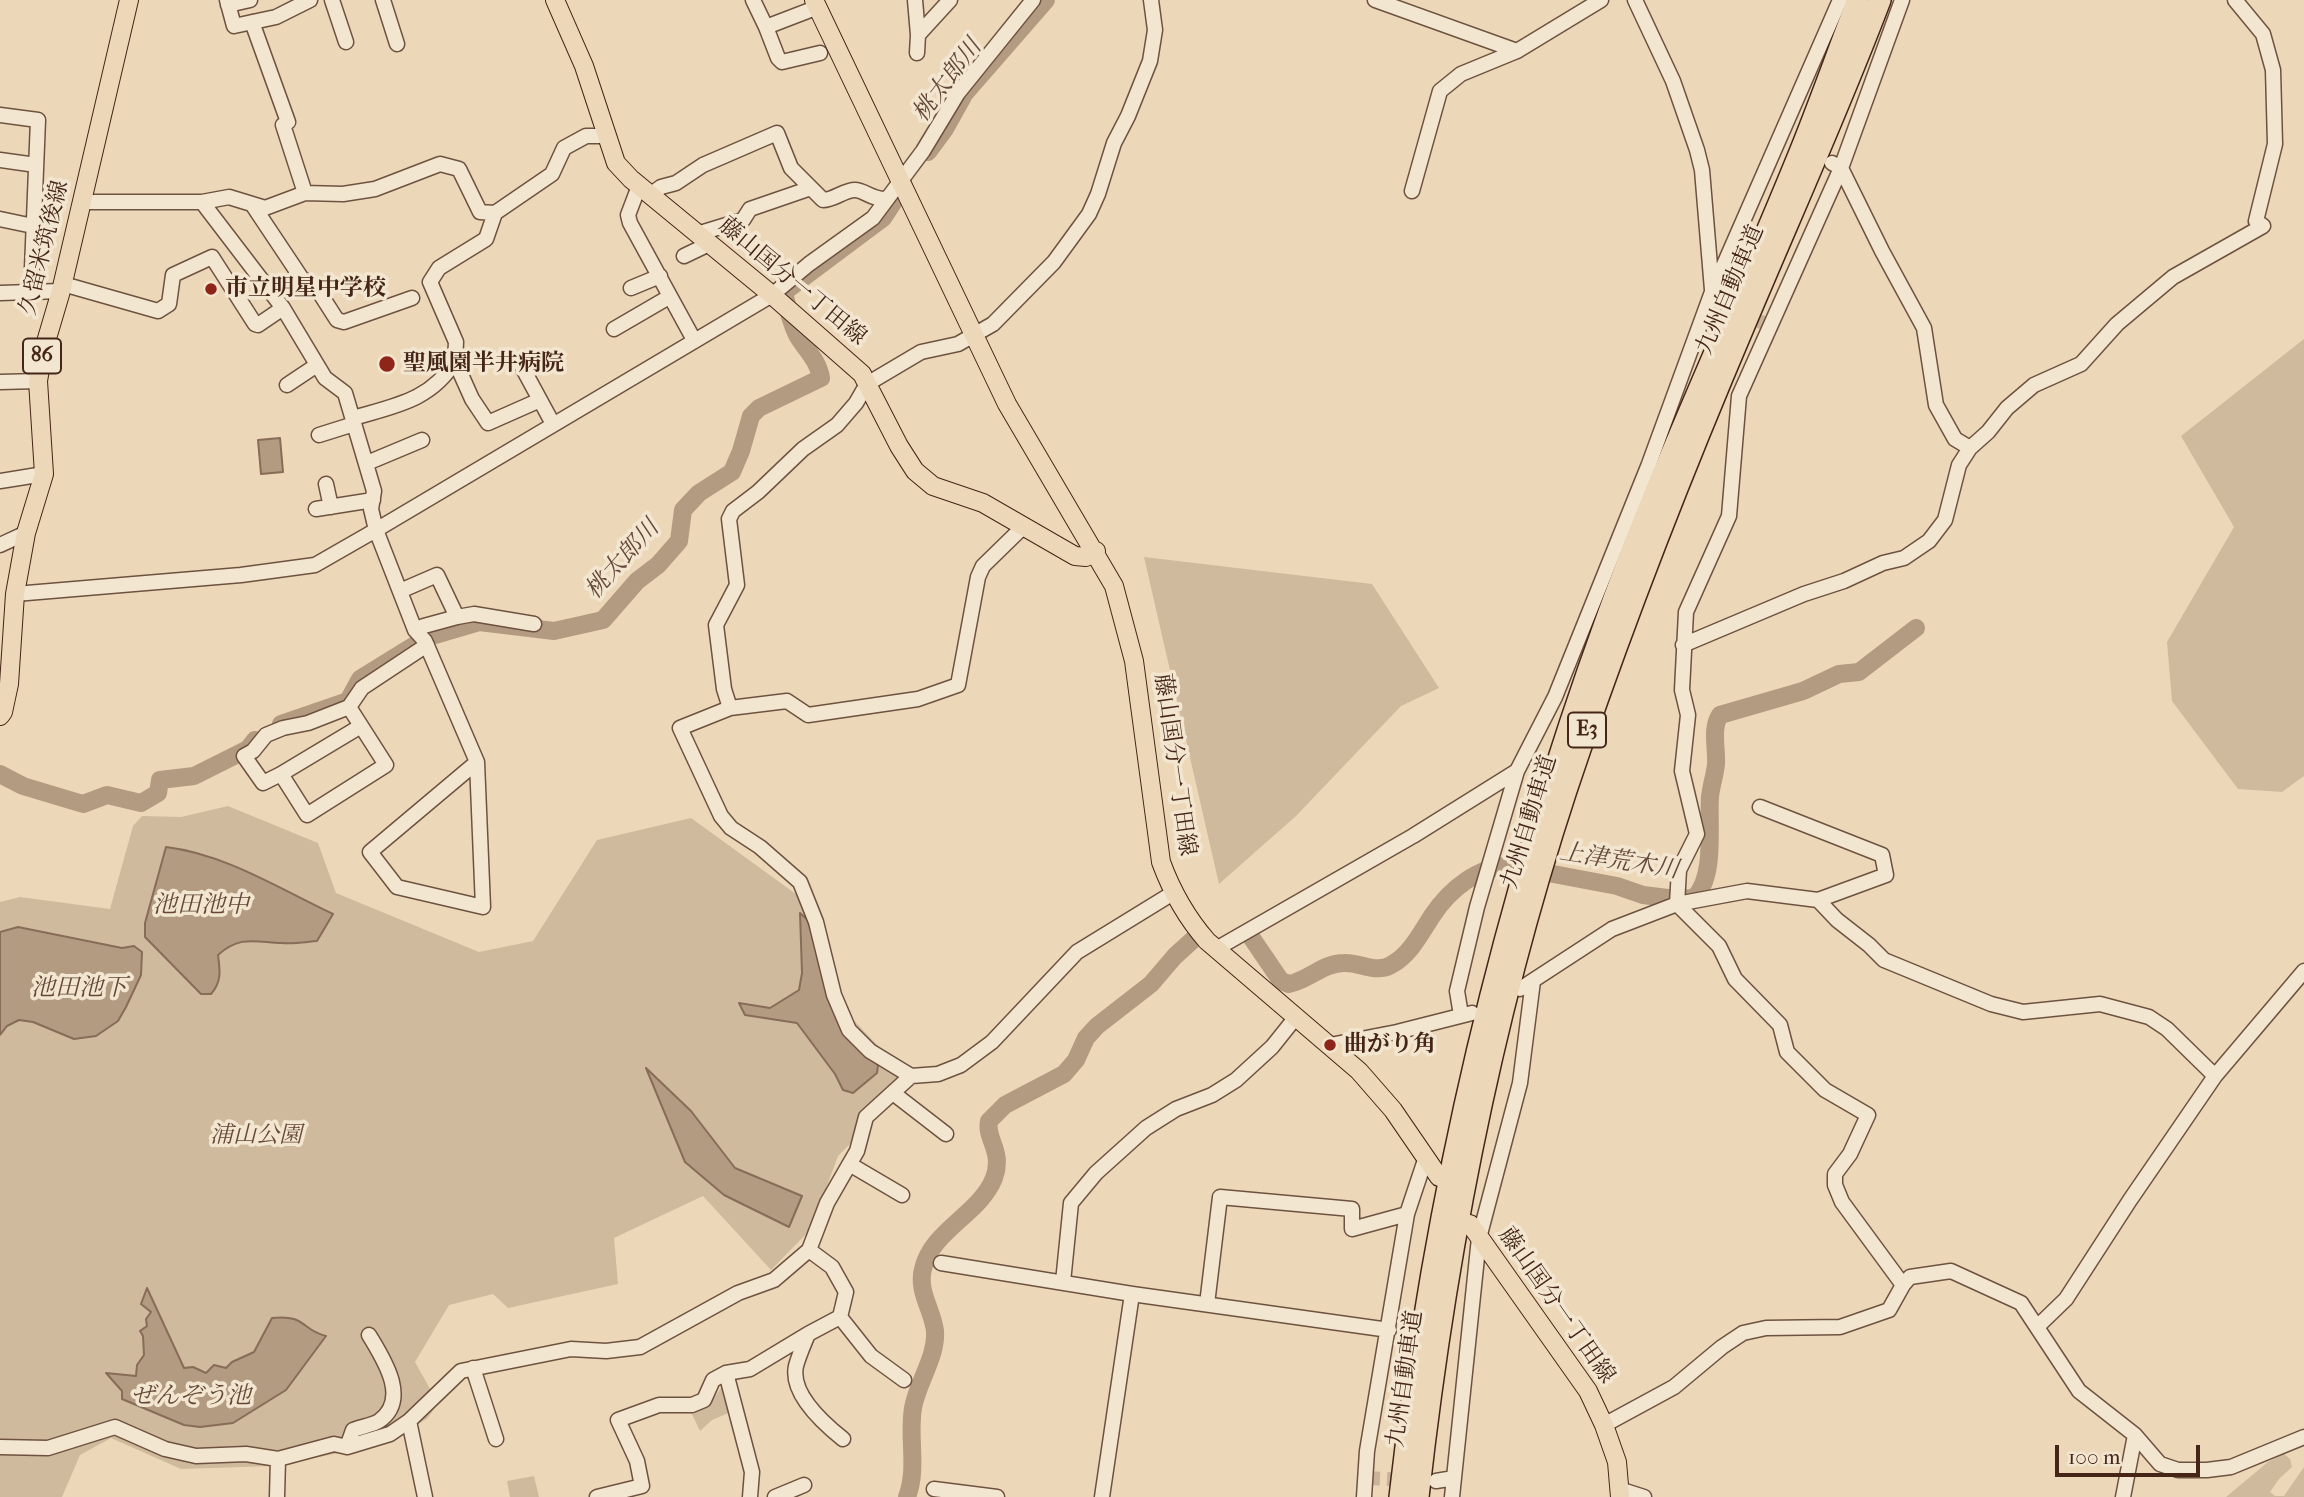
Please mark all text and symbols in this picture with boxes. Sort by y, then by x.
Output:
water label: 桃太郎川 [908,34,988,128]
street label: 久留米筑後線 [15,178,75,318]
street label: 藤山国分一丁田線 [713,212,871,352]
street label: 九州自動車道 [1691,221,1771,359]
place label: 市立明星中学校 [225,275,386,303]
marker: 市立明星中学校 [203,281,219,297]
road number: 86 [23,338,61,374]
place label: 聖風園半井病院 [403,350,564,378]
marker: 聖風園半井病院 [377,354,397,374]
water label: 桃太郎川 [580,515,666,605]
street label: 藤山国分一丁田線 [1148,672,1200,858]
road number: E3 [1568,712,1606,748]
street label: 九州自動車道 [1497,752,1563,892]
water label: 上津荒木川 [1557,838,1681,886]
water label: 池田池中 [153,892,249,920]
water label: 池田池下 [31,975,127,1003]
place label: 曲がり角 [1344,1031,1436,1059]
marker: 曲がり角 [1322,1037,1338,1053]
park label: 浦山公園 [210,1122,302,1150]
street label: 藤山国分一丁田線 [1492,1223,1620,1389]
street label: 九州自動車道 [1383,1309,1429,1449]
water label: ぜんぞう池 [131,1383,251,1411]
scale bar [2059,1430,2204,1474]
text: 100 m [2068,1445,2121,1469]

